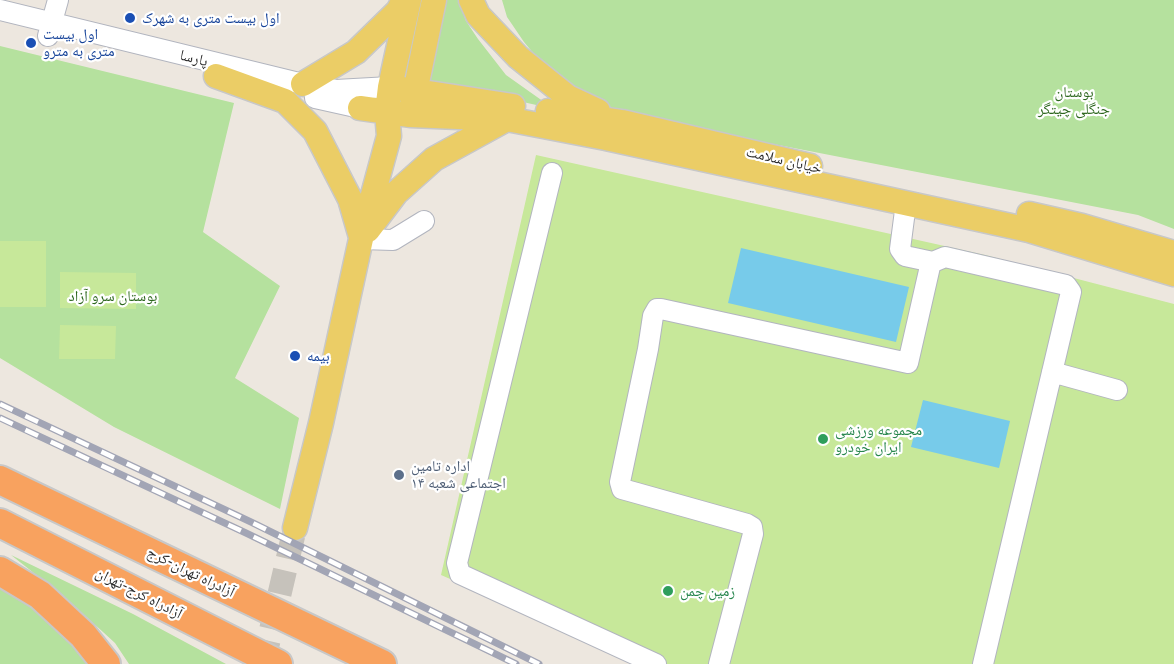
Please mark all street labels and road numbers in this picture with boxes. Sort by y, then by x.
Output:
street label: پارسا [178,46,210,70]
street label: خیابان سلامت [744,143,824,177]
street label: آزادراه تهران-کرج [144,543,238,601]
street label: آزادراه کرج-تهران [93,563,185,623]

